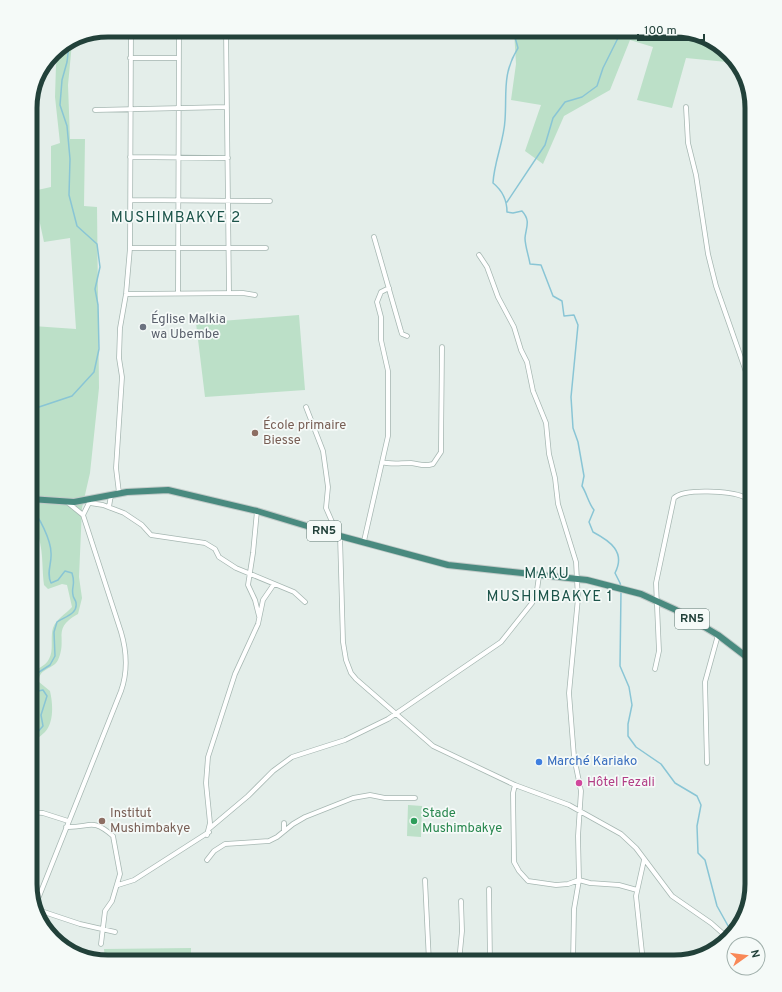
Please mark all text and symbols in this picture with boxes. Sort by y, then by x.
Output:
scale bar [638,16,704,42]
text: 100 m [644,23,677,39]
district label: MUSHIMBAKYE 2 [111,209,241,228]
place label: Église Malkia wa Ubembe [151,310,226,343]
marker: Église Malkia wa Ubembe [138,322,148,332]
place label: École primaire Biesse [263,416,346,449]
marker: École primaire Biesse [250,428,260,438]
road number: RN5 [307,521,341,541]
district label: MAKU [524,565,570,584]
district label: MUSHIMBAKYE 1 [487,588,613,607]
road number: RN5 [675,609,709,629]
place label: Marché Kariako [547,754,637,770]
marker: Marché Kariako [534,757,544,767]
place label: Hôtel Fezali [587,775,655,791]
marker: Hôtel Fezali [574,778,584,788]
place label: Institut Mushimbakye [110,806,190,837]
place label: Stade Mushimbakye [422,806,502,837]
marker: Institut Mushimbakye [97,816,107,826]
marker: Stade Mushimbakye [409,816,419,826]
north arrow [726,936,766,976]
text: N [747,948,762,959]

